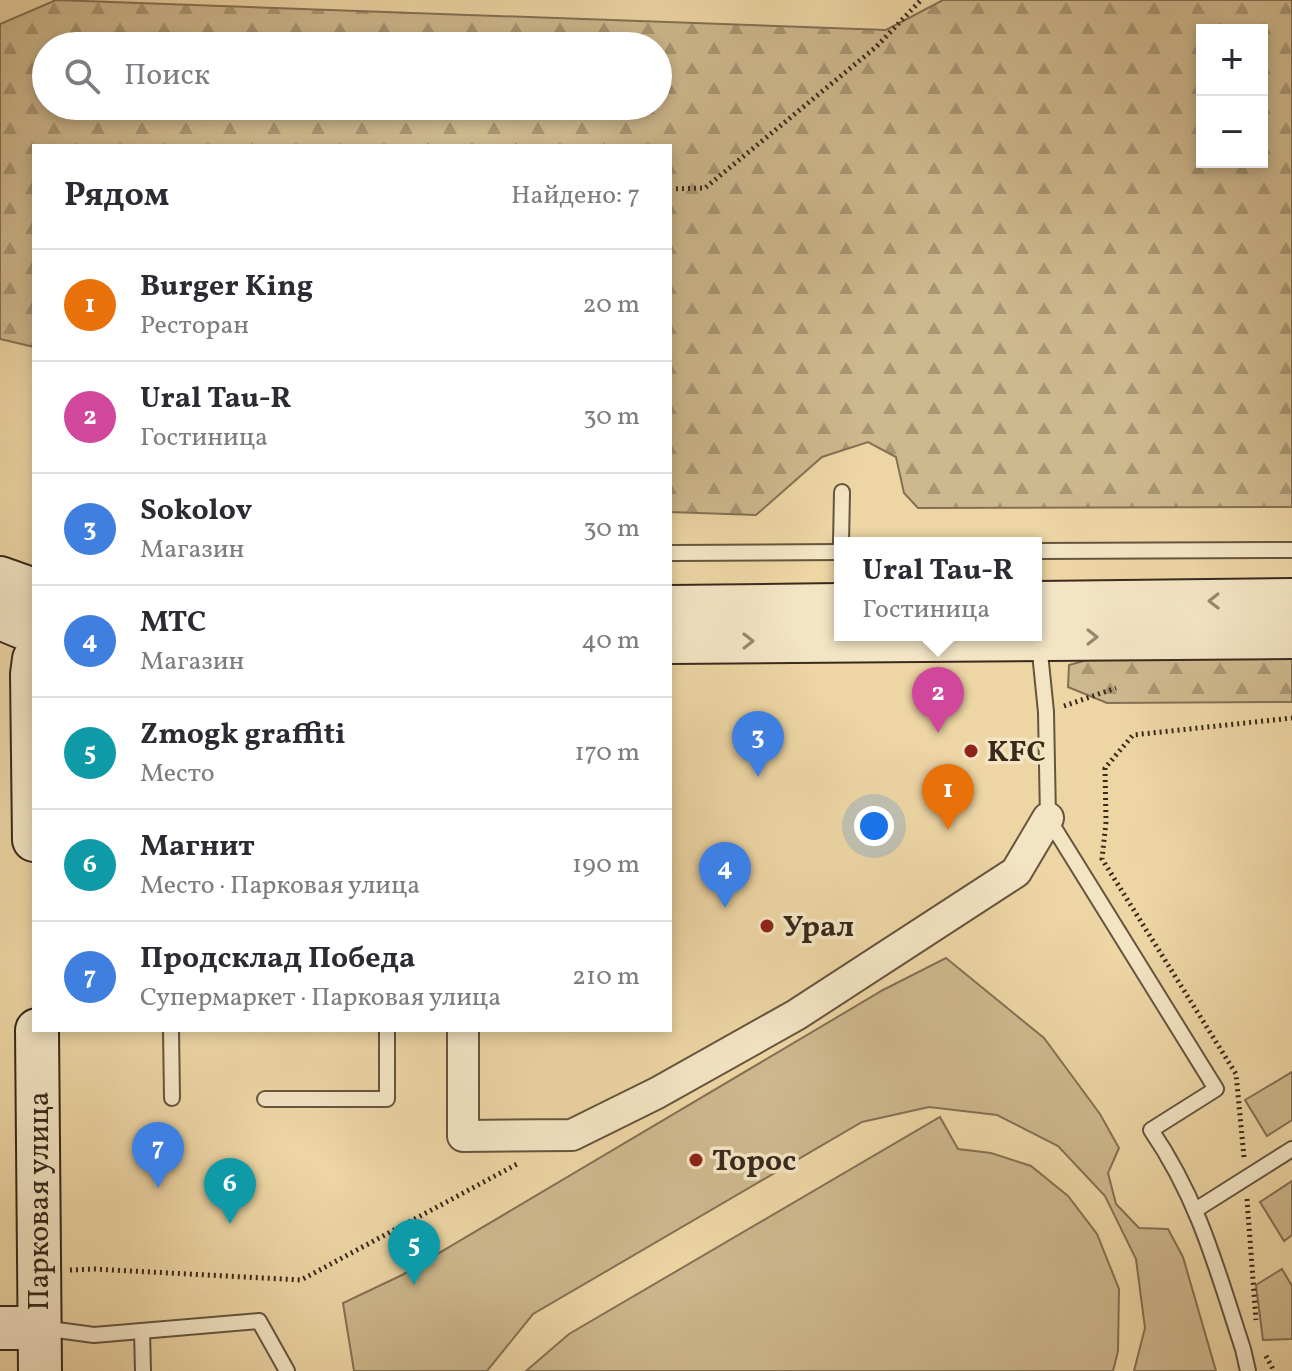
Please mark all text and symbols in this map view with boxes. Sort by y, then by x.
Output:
map controls [1196,24,1268,168]
button: + [1196,24,1268,96]
search box [32,32,672,120]
icon: search [60,54,104,98]
text: Поиск [124,55,210,97]
button: − [1196,96,1268,168]
text: Рядом [64,173,169,220]
text: Найдено: 7 [511,178,640,214]
text: Burger King [140,266,313,308]
text: 1 [85,287,95,323]
text: 20 m [582,287,640,323]
text: Ресторан [140,308,249,344]
text: Ural Tau-R [140,378,291,420]
text: 2 [83,399,97,435]
text: 30 m [583,399,640,435]
text: Гостиница [140,420,268,456]
text: Sokolov [140,490,252,532]
text: 3 [83,511,97,547]
text: 30 m [583,511,640,547]
text: Магазин [140,532,244,568]
popup [834,537,1042,641]
text: Ural Tau-R [862,550,1014,592]
text: Гостиница [862,592,990,628]
one-way arrow [1207,592,1220,610]
text: МТС [140,602,206,644]
text: 4 [82,623,98,659]
text: 40 m [581,623,640,659]
one-way arrow [1086,628,1099,646]
one-way arrow [742,633,755,650]
text: Магазин [140,644,244,680]
pin: 2 [912,667,964,733]
pin: 3 [732,711,784,777]
text: Zmogk graffiti [140,714,346,756]
place label: KFC [987,732,1046,774]
text: 5 [84,735,96,771]
text: 170 m [575,735,640,771]
marker: KFC [962,742,980,760]
text: Место [140,756,215,792]
pin: 1 [922,764,974,830]
your location [854,806,894,846]
text: Магнит [140,826,255,868]
pin: 4 [699,842,751,908]
text: 6 [83,847,97,883]
text: 190 m [572,847,640,883]
text: Место · Парковая улица [140,868,420,904]
place label: Урал [783,907,854,949]
marker: Урал [758,917,776,935]
text: Продсклад Победа [140,938,415,980]
text: 7 [84,959,96,995]
text: 210 m [572,959,640,995]
text: Супермаркет · Парковая улица [140,980,501,1016]
street label: Парковая улица [19,1091,61,1311]
pin: 7 [132,1122,184,1188]
place label: Торос [712,1141,796,1183]
marker: Торос [687,1151,705,1169]
pin: 6 [204,1158,256,1224]
pin: 5 [388,1219,440,1285]

